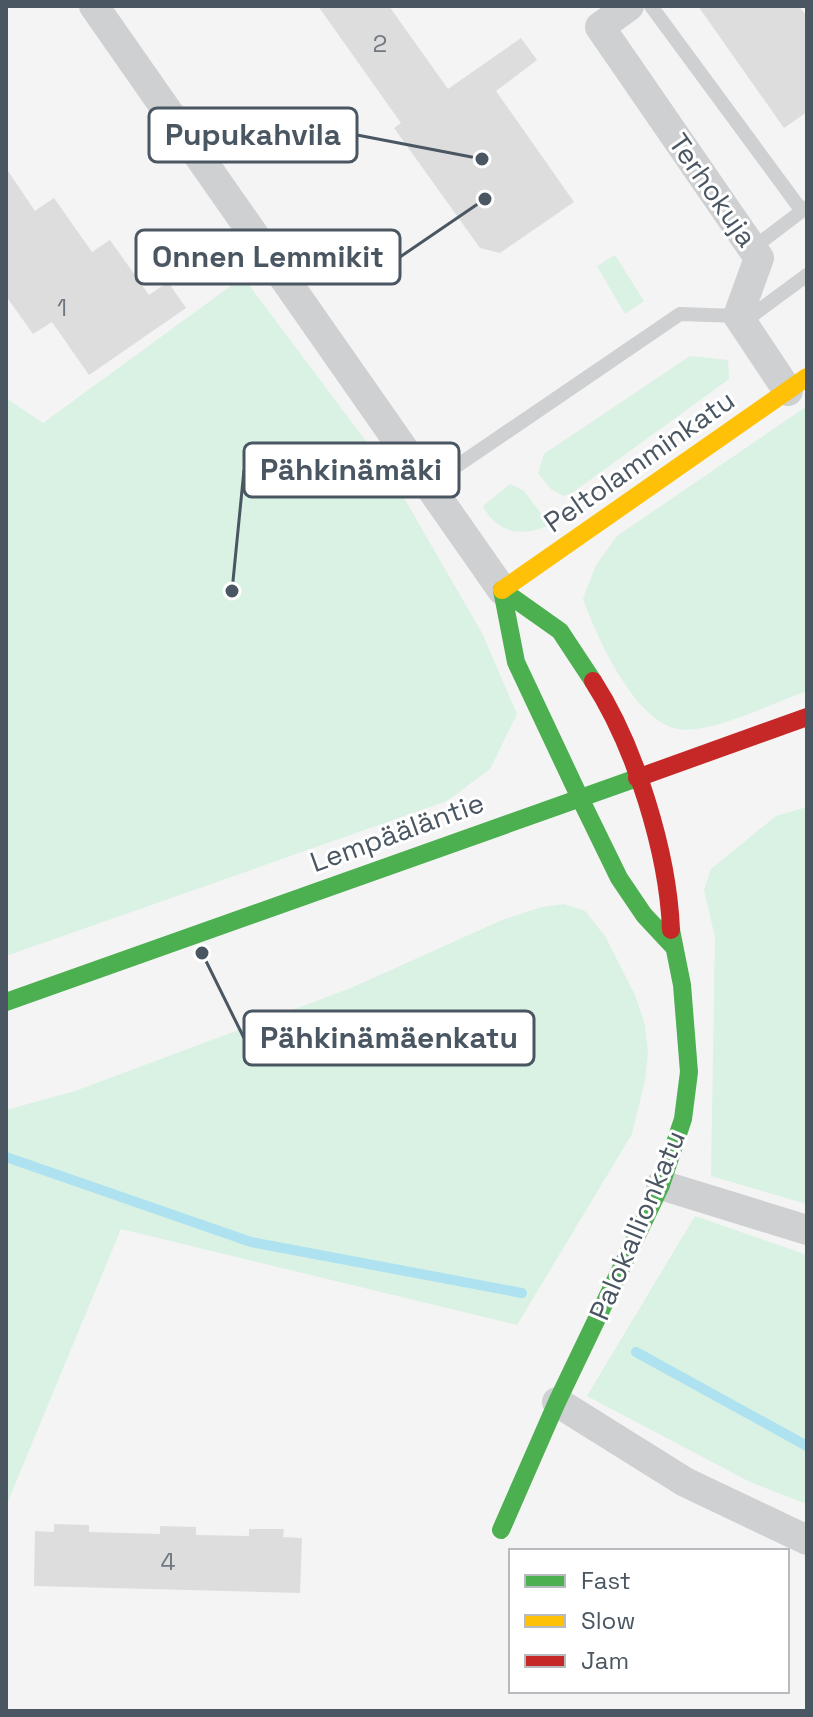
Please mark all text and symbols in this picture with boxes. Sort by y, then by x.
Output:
house number: 2 [373,28,387,59]
callout: Pupukahvila [149,108,357,162]
text: Pupukahvila [165,115,341,154]
street label: Terhokuja [661,126,765,254]
callout: Onnen Lemmikit [136,230,400,284]
text: Onnen Lemmikit [152,237,384,276]
house number: 1 [57,292,67,323]
street label: Peltolamminkatu [537,382,741,540]
callout: Pähkinämäki [244,443,459,497]
text: Pähkinämäki [260,450,442,489]
street label: Lempääläntie [305,784,489,880]
callout: Pähkinämäenkatu [244,1011,534,1065]
text: Pähkinämäenkatu [260,1018,518,1057]
street label: Palokallionkatu [581,1125,693,1325]
house number: 4 [161,1546,176,1577]
legend [509,1549,789,1693]
text: Fast [581,1565,631,1596]
text: Slow [581,1605,635,1636]
text: Jam [581,1645,629,1676]

